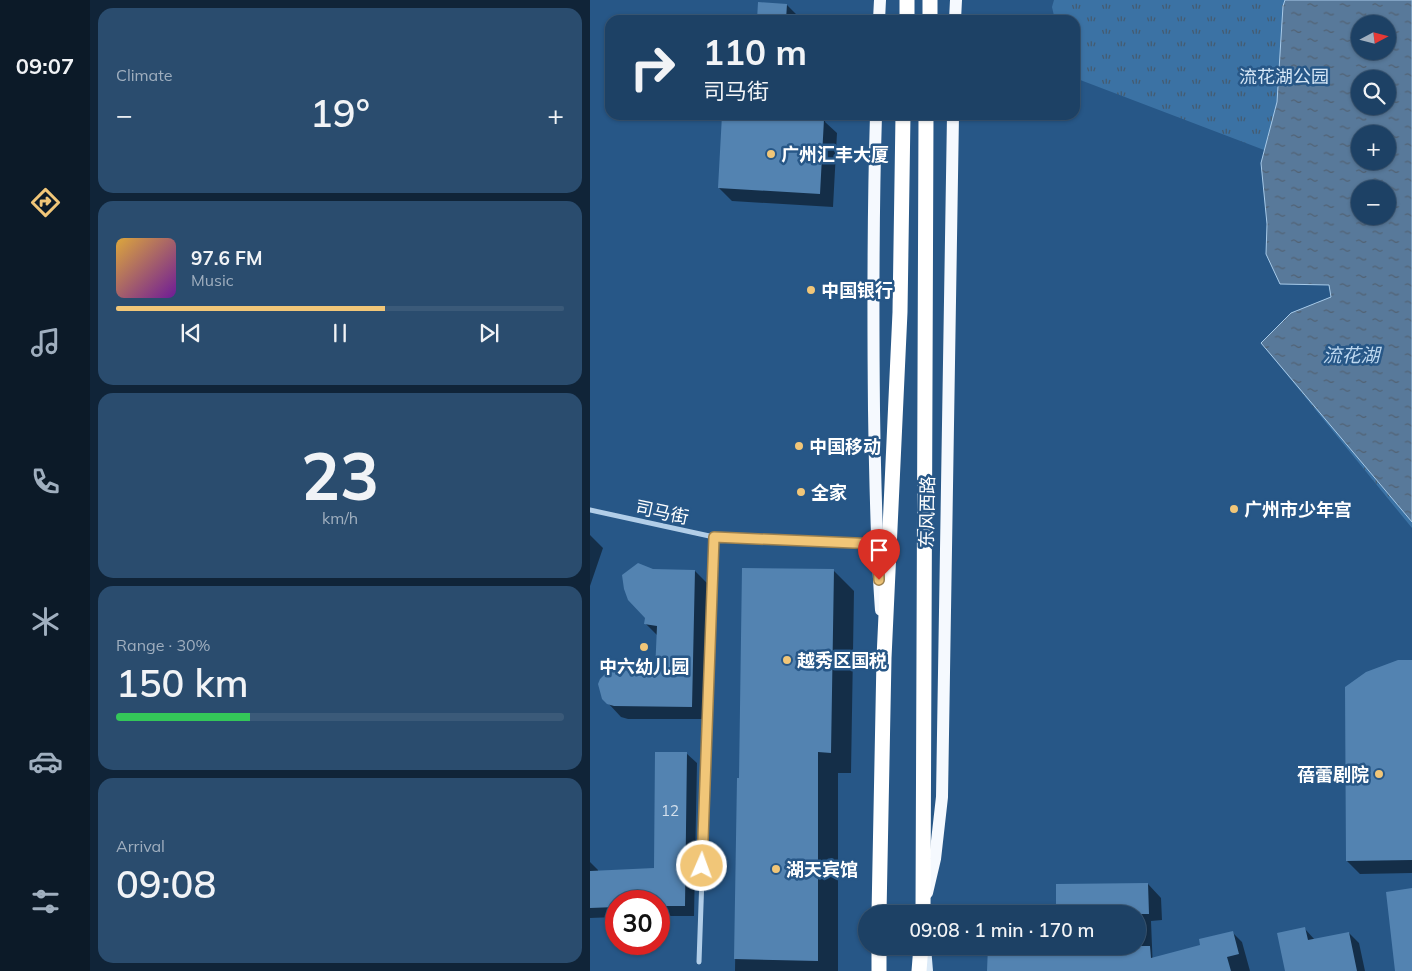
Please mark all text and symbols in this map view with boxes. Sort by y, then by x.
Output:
north arrow [1351,15,1396,60]
map controls [1351,15,1396,225]
text: 110 m [703,30,807,74]
icon: right [620,35,685,100]
text: 09:07 [16,52,74,80]
text: Climate [116,65,172,85]
park label: 流花湖公园 [1239,65,1329,88]
button: search [1351,70,1396,115]
text: 司马街 [703,77,769,105]
text: 19° [310,89,370,137]
text: − [116,97,133,132]
text: + [547,97,564,132]
button: + [1351,125,1396,170]
place label: 广州汇丰大厦 [781,143,889,166]
marker: 广州汇丰大厦 [765,148,777,160]
button: − [1351,180,1396,225]
icon: directions [28,185,63,220]
text: 97.6 FM [191,246,263,270]
text: Music [191,270,234,290]
place label: 中国银行 [821,279,893,302]
marker: 中国银行 [805,284,817,296]
icon: previous [177,319,205,347]
icon: pause [326,319,354,347]
icon: next [475,319,503,347]
icon: music [28,325,63,360]
water label: 流花湖 [1322,343,1382,367]
text: 23 [301,435,379,516]
place label: 中国移动 [809,435,881,458]
marker: 中国移动 [793,440,805,452]
icon: phone [28,464,63,499]
street label: 东风西路 [915,476,939,548]
place label: 全家 [811,481,847,504]
marker: 全家 [795,486,807,498]
street label: 司马街 [633,495,691,529]
place label: 广州市少年宫 [1244,498,1352,521]
marker: 广州市少年宫 [1228,503,1240,515]
text: km/h [322,508,358,528]
pin [858,529,900,580]
icon: arrive [865,536,893,564]
icon: climate [28,604,63,639]
text: Range · 30% [116,635,211,655]
marker: 中六幼儿园 [638,641,650,653]
place label: 越秀区国税 [797,649,887,672]
marker: 越秀区国税 [781,654,793,666]
place label: 中六幼儿园 [599,655,689,678]
text: 150 km [116,659,249,707]
icon: car [28,744,63,779]
place label: 蓓蕾剧院 [1297,763,1369,786]
marker: 蓓蕾剧院 [1373,768,1385,780]
house number: 12 [661,801,679,820]
text: Arrival [116,836,165,856]
position arrow [675,839,727,891]
place label: 湖天宾馆 [786,858,858,881]
text: 09:08 [116,860,216,908]
marker: 湖天宾馆 [770,863,782,875]
icon: filters [28,884,63,919]
speed limit sign: 30 [605,890,670,955]
text: 09:08 · 1 min · 170 m [909,918,1095,942]

